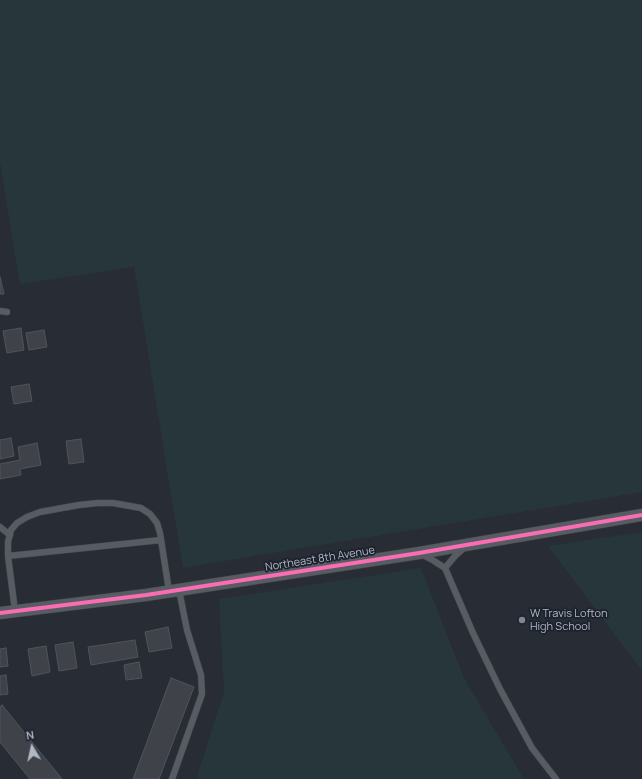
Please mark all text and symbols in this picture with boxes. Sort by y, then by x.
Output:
street label: Northeast 8th Avenue [264,544,376,574]
place label: W Travis Lofton High School [530,607,608,633]
marker: W Travis Lofton High School [517,615,527,625]
north arrow [12,727,52,767]
text: N [25,727,35,743]

